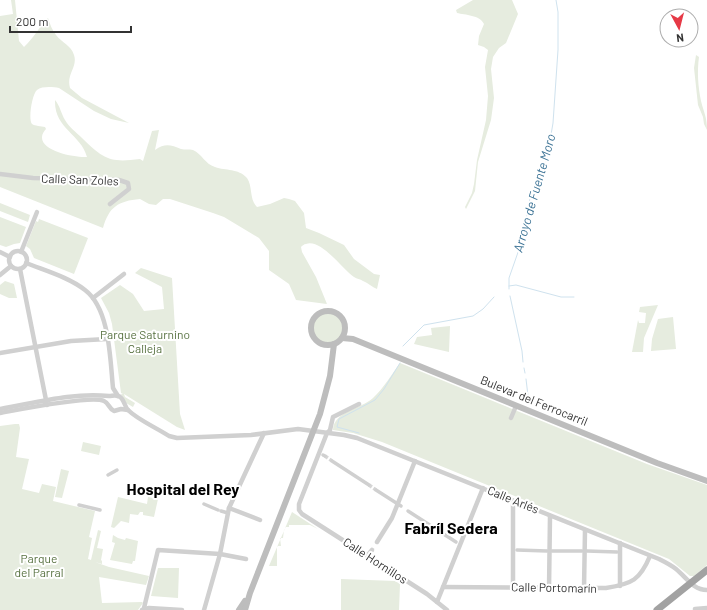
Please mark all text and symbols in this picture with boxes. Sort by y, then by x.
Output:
scale bar [10,8,131,34]
north arrow [659,8,699,48]
text: 200 m [16,14,48,28]
text: N [676,32,685,45]
water label: Arroyo de Fuente Moro [509,132,559,254]
street label: Calle San Zoles [41,171,119,187]
park label: Parque Saturnino Calleja [100,327,190,355]
street label: Bulevar del Ferrocarril [479,372,590,428]
district label: Hospital del Rey [127,479,239,498]
street label: Calle Arlés [486,482,541,516]
district label: Fabríl Sedera [404,518,498,537]
street label: Calle Hornillos [341,534,410,586]
park label: Parque del Parral [15,551,63,579]
street label: Calle Portomarín [511,579,597,595]

